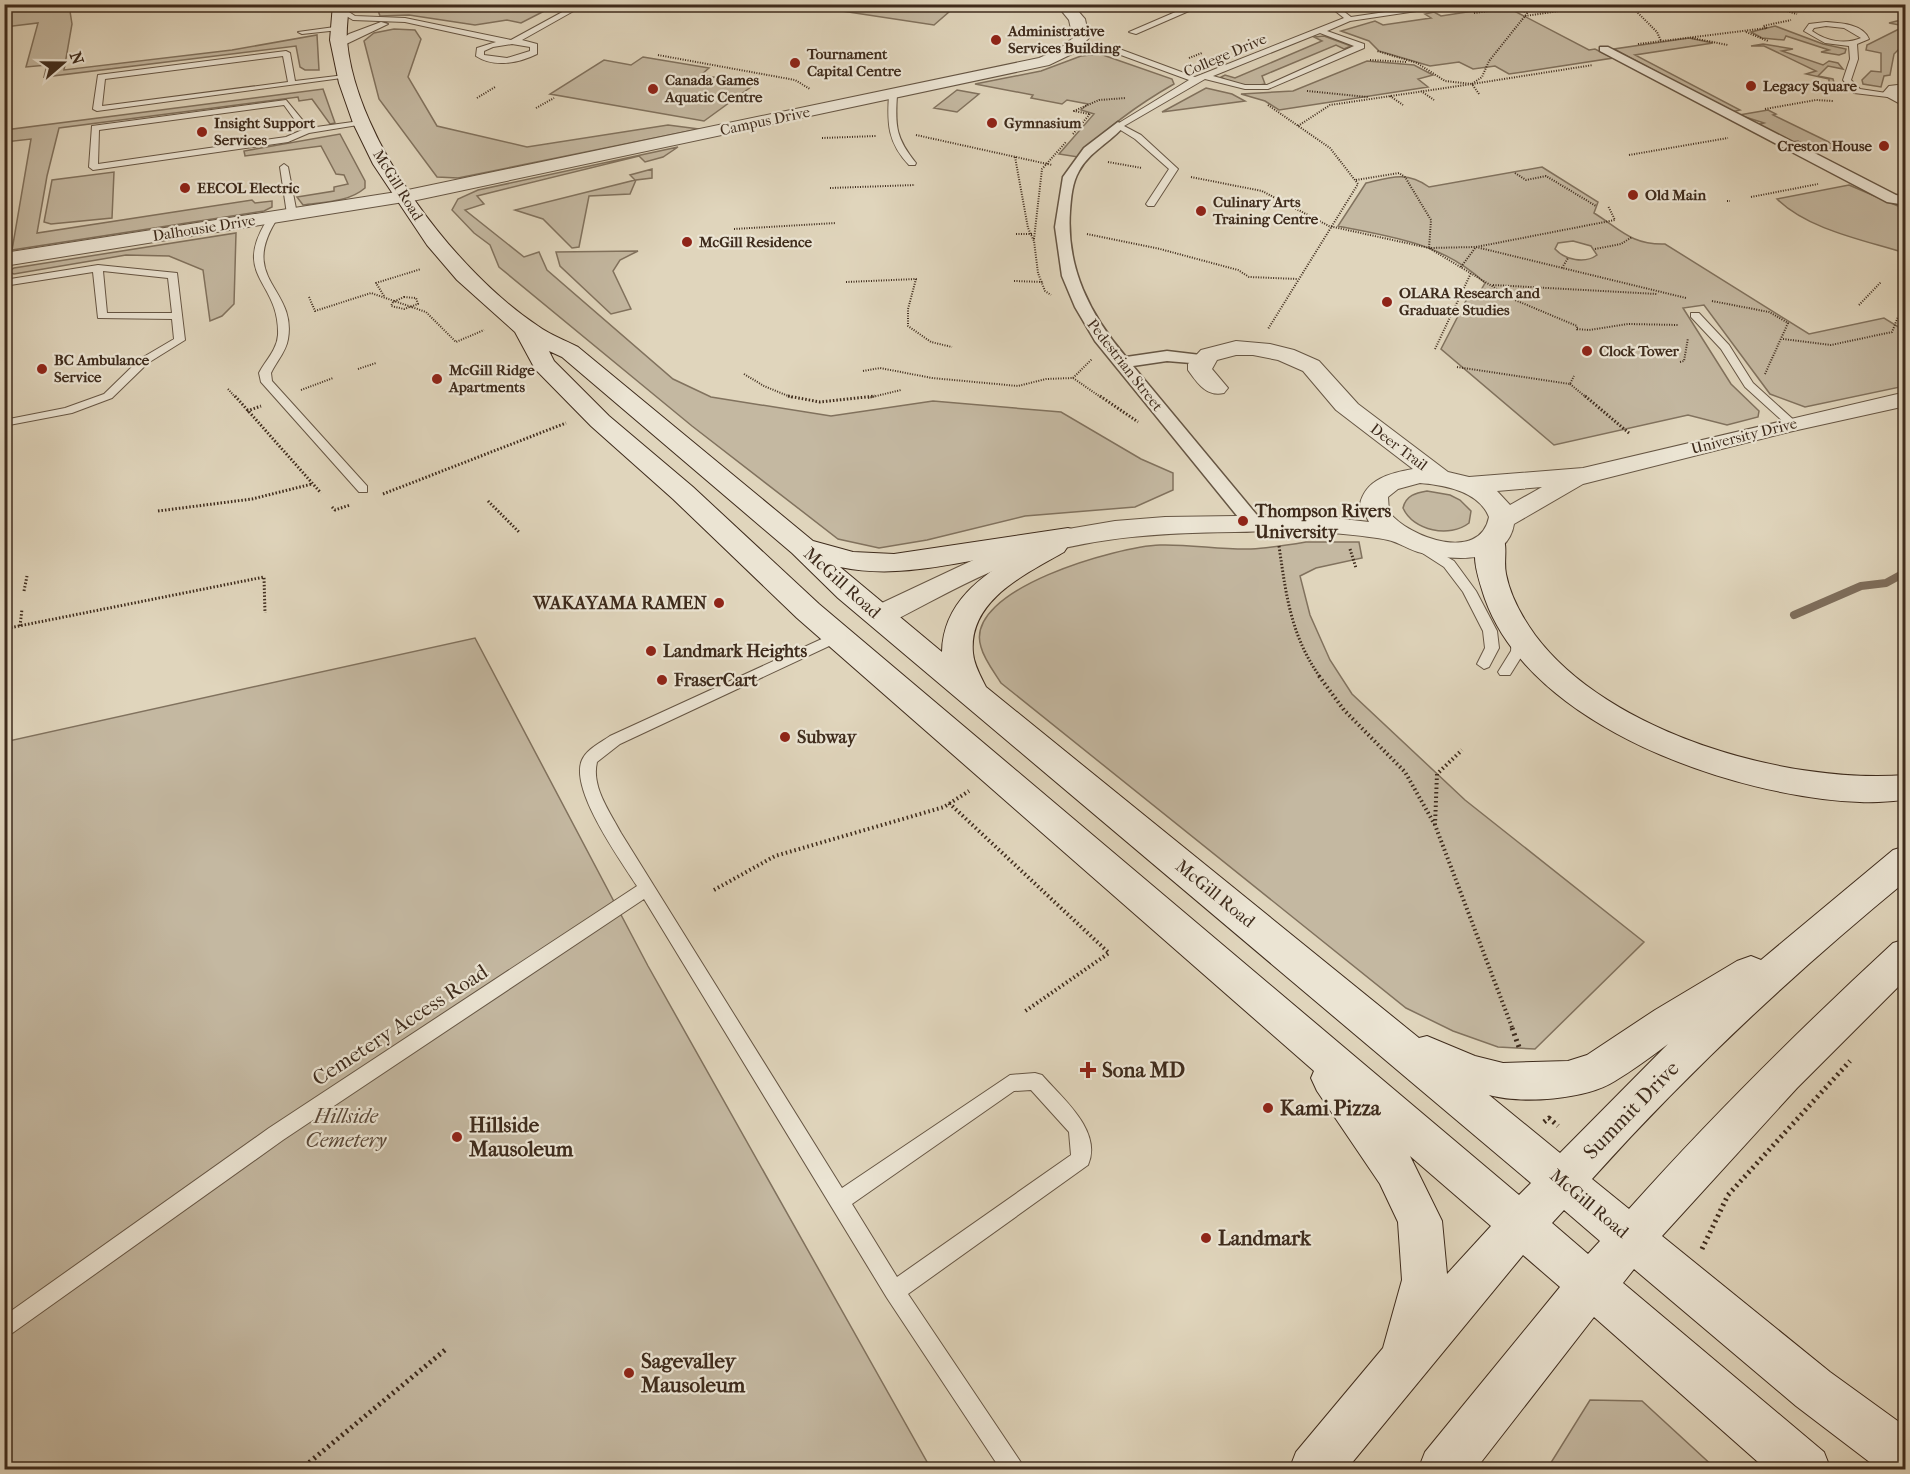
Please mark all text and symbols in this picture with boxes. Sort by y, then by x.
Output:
place label: Administrative Services Building [1007,22,1121,57]
street label: College Drive [1181,29,1270,81]
north arrow [33,33,93,93]
marker: Administrative Services Building [989,33,1003,47]
place label: Tournament Capital Centre [806,45,902,80]
text: N [66,49,88,68]
marker: Tournament Capital Centre [788,56,802,70]
place label: Canada Games Aquatic Centre [664,71,763,106]
place label: Legacy Square [1763,77,1857,95]
marker: Legacy Square [1744,79,1758,93]
marker: Canada Games Aquatic Centre [646,82,660,96]
street label: Campus Drive [718,103,812,139]
place label: Insight Support Services [214,114,316,149]
place label: Gymnasium [1004,114,1082,132]
marker: Gymnasium [985,116,999,130]
marker: Insight Support Services [195,125,209,139]
place label: Creston House [1777,137,1873,155]
marker: Creston House [1877,139,1891,153]
street label: McGill Road [369,146,427,224]
place label: EECOL Electric [197,179,300,197]
marker: EECOL Electric [178,181,192,195]
place label: Old Main [1645,186,1706,204]
marker: Old Main [1626,188,1640,202]
place label: Culinary Arts Training Centre [1212,193,1319,228]
marker: Culinary Arts Training Centre [1194,204,1208,218]
street label: Dalhousie Drive [151,211,257,245]
place label: McGill Residence [698,233,813,251]
marker: McGill Residence [680,235,694,249]
place label: OLARA Research and Graduate Studies [1399,284,1541,319]
marker: OLARA Research and Graduate Studies [1380,295,1394,309]
street label: Pedestrian Street [1083,315,1167,415]
place label: Clock Tower [1599,342,1680,360]
marker: Clock Tower [1580,344,1594,358]
place label: BC Ambulance Service [54,351,150,386]
place label: McGill Ridge Apartments [448,361,535,396]
marker: BC Ambulance Service [35,362,49,376]
marker: McGill Ridge Apartments [430,372,444,386]
street label: University Drive [1689,414,1799,458]
street label: Deer Trail [1367,420,1431,474]
place label: Thompson Rivers University [1254,501,1392,543]
marker: Thompson Rivers University [1236,514,1250,528]
street label: McGill Road [799,543,885,623]
place label: WAKAYAMA RAMEN [532,593,707,614]
marker: WAKAYAMA RAMEN [712,596,726,610]
place label: Landmark Heights [663,641,807,662]
marker: Landmark Heights [644,644,658,658]
place label: FraserCart [673,670,758,691]
marker: FraserCart [655,673,669,687]
place label: Subway [797,727,858,748]
marker: Subway [778,730,792,744]
street label: McGill Road [1171,856,1259,933]
street label: Cemetery Access Road [308,959,493,1091]
street label: Summit Drive [1578,1056,1684,1164]
place label: Sona MD [1102,1058,1185,1082]
marker: Sona MD [1079,1061,1097,1079]
place label: Kami Pizza [1280,1096,1382,1120]
marker: Kami Pizza [1261,1101,1275,1115]
park label: Hillside Cemetery [306,1104,388,1152]
place label: Hillside Mausoleum [468,1113,574,1161]
marker: Hillside Mausoleum [450,1130,464,1144]
street label: McGill Road [1545,1165,1633,1243]
place label: Landmark [1218,1226,1312,1250]
marker: Landmark [1199,1231,1213,1245]
place label: Sagevalley Mausoleum [640,1349,746,1397]
marker: Sagevalley Mausoleum [622,1366,636,1380]

